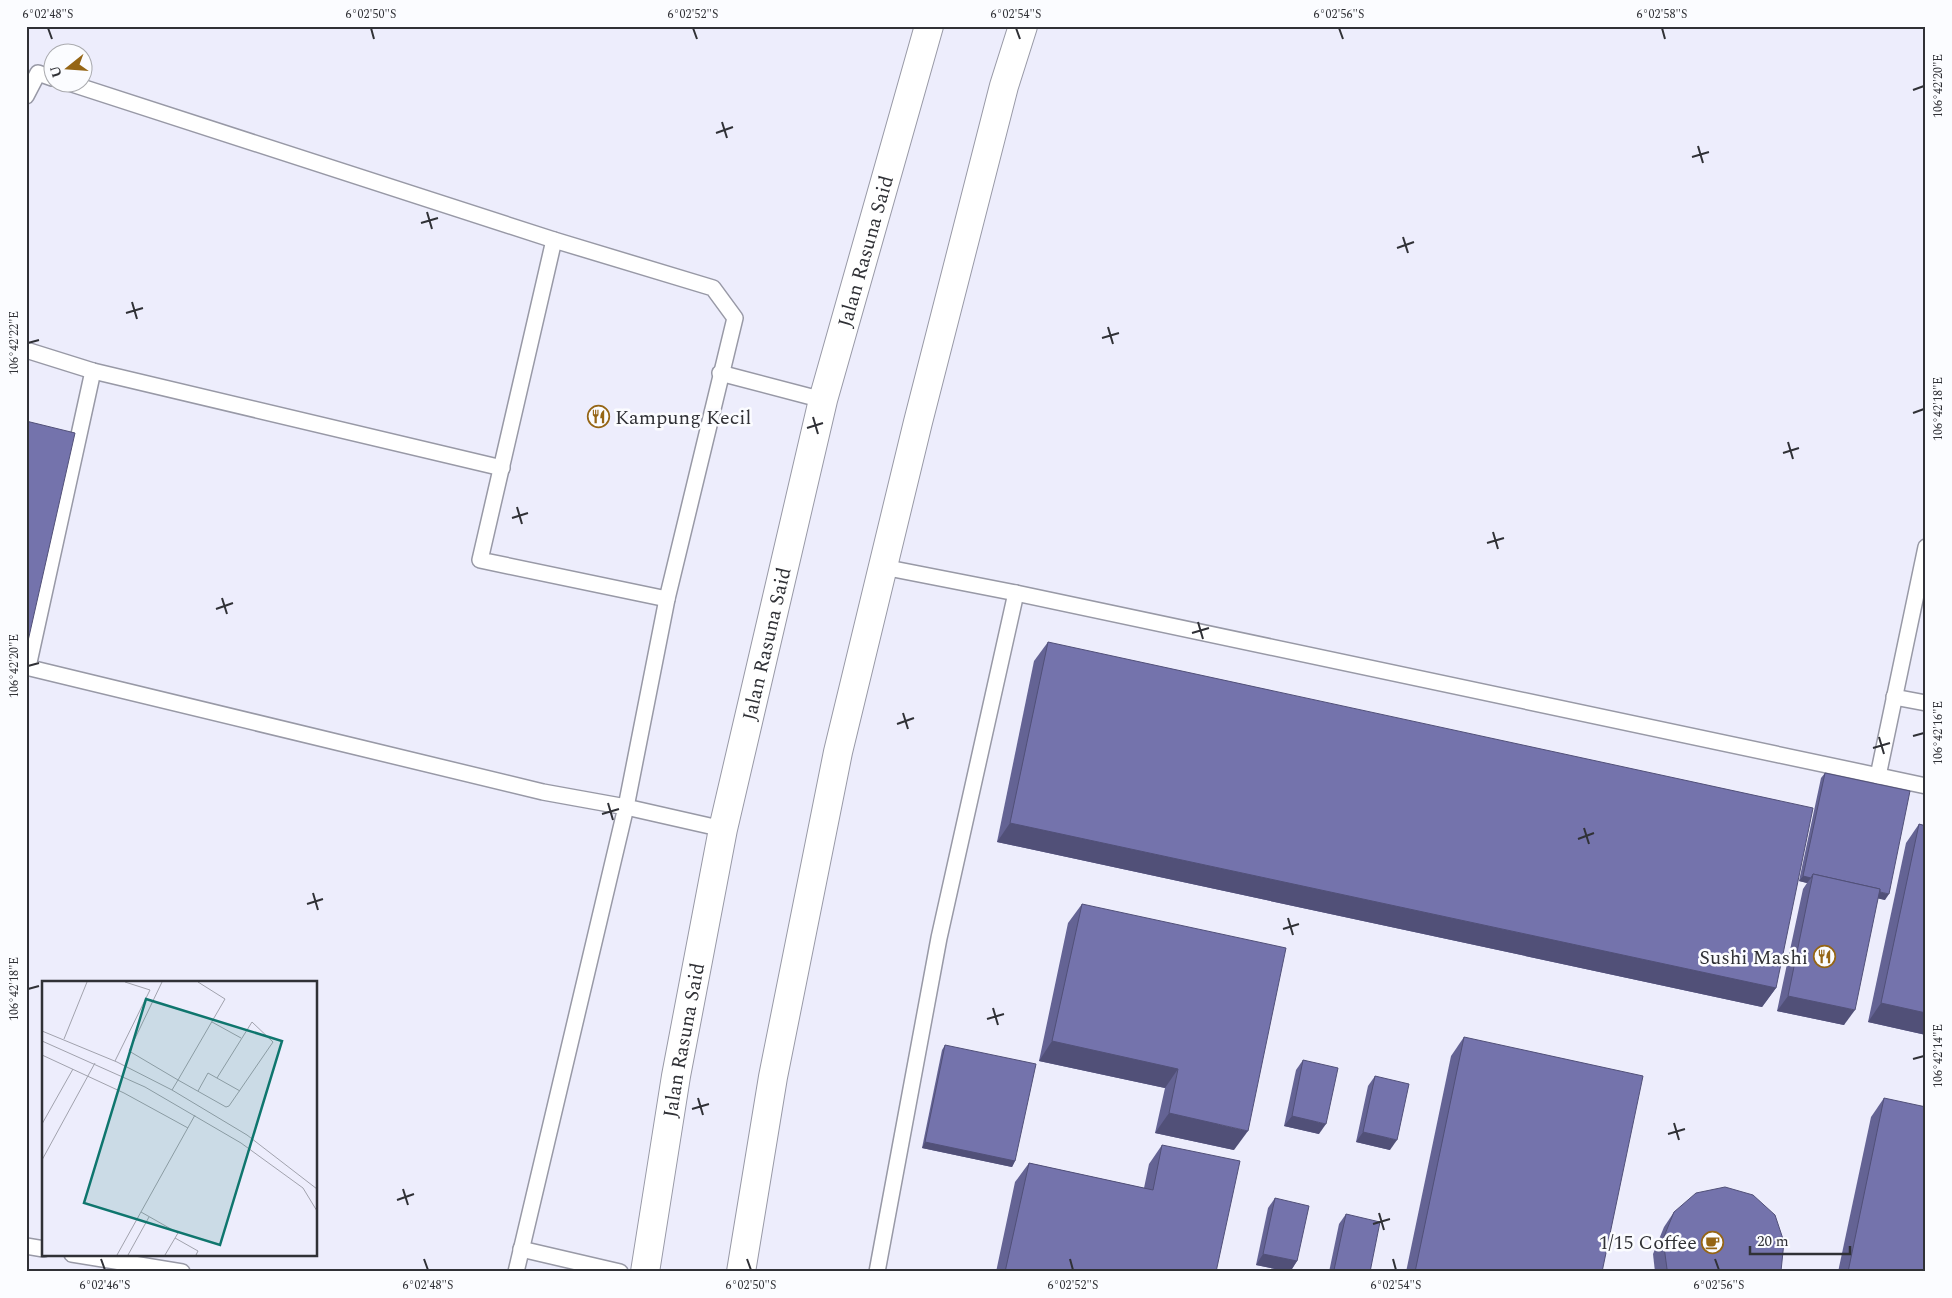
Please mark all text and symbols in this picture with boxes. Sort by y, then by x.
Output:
text: 6°02'48"S [23,5,73,24]
text: 6°02'50"S [346,5,396,24]
text: 6°02'52"S [668,5,718,24]
text: 6°02'54"S [991,5,1041,24]
text: 6°02'56"S [1314,5,1364,24]
text: 6°02'58"S [1637,5,1687,24]
north arrow [42,42,92,92]
text: 106°42'20"E [1929,54,1948,118]
text: U [44,63,68,80]
street label: Jalan Rasuna Said [830,172,902,331]
text: 106°42'22"E [5,311,24,375]
text: 106°42'18"E [1929,377,1948,441]
place label: Kampung Kecil [615,403,751,433]
restaurant icon: Kampung Kecil [587,405,611,429]
street label: Jalan Rasuna Said [735,564,800,724]
text: 106°42'20"E [5,634,24,698]
text: 106°42'16"E [1929,701,1948,765]
place label: Sushi Mashi [1699,943,1808,973]
restaurant icon: Sushi Mashi [1812,945,1836,969]
text: 106°42'18"E [5,957,24,1021]
street label: Jalan Rasuna Said [656,960,713,1120]
inset map [42,981,318,1256]
text: 106°42'14"E [1929,1024,1948,1088]
scale bar [1750,1223,1850,1255]
place label: 1/15 Coffee [1599,1228,1697,1258]
cafe icon: 1/15 Coffee [1701,1230,1725,1254]
text: 20 m [1757,1230,1789,1253]
text: 6°02'46"S [80,1276,130,1295]
text: 6°02'48"S [403,1276,453,1295]
text: 6°02'50"S [726,1276,776,1295]
text: 6°02'52"S [1048,1276,1098,1295]
text: 6°02'54"S [1371,1276,1421,1295]
text: 6°02'56"S [1694,1276,1744,1295]

